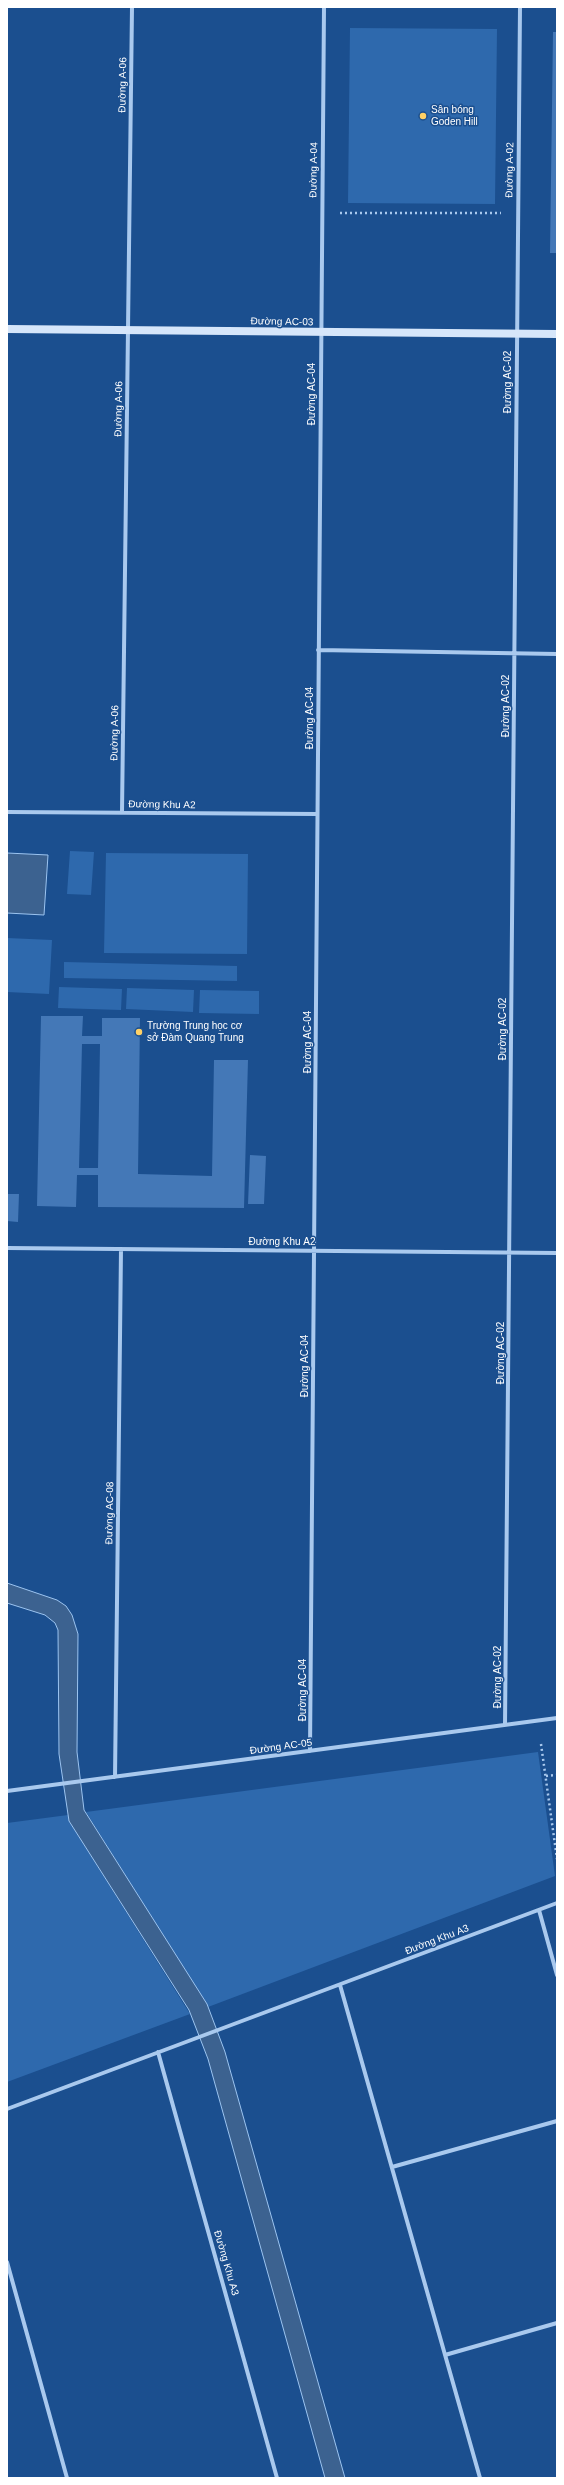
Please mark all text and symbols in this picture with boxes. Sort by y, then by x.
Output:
street label: Đường A-06 [117,57,129,113]
place label: Sân bóng Goden Hill [431,104,478,128]
marker: Sân bóng Goden Hill [418,111,428,121]
street label: Đường A-04 [308,142,320,198]
street label: Đường A-02 [504,142,516,198]
street label: Đường AC-03 [251,315,313,329]
street label: Đường AC-02 [502,351,514,413]
street label: Đường AC-04 [306,363,318,425]
street label: Đường A-06 [113,381,125,437]
street label: Đường AC-02 [500,675,512,737]
street label: Đường AC-04 [304,687,316,749]
street label: Đường A-06 [109,705,121,761]
street label: Đường Khu A2 [128,798,196,812]
street label: Đường AC-02 [497,998,509,1060]
street label: Đường AC-04 [302,1011,314,1073]
place label: Trường Trung học cơ sở Đàm Quang Trung [147,1020,244,1044]
marker: Trường Trung học cơ sở Đàm Quang Trung [134,1027,144,1037]
street label: Đường Khu A2 [248,1236,316,1248]
street label: Đường AC-02 [495,1322,507,1384]
street label: Đường AC-04 [299,1335,311,1397]
street label: Đường AC-08 [103,1482,117,1544]
street label: Đường AC-02 [492,1646,504,1708]
street label: Đường AC-04 [297,1659,309,1721]
street label: Đường AC-05 [249,1737,313,1757]
street label: Đường Khu A3 [403,1922,471,1958]
street label: Đường Khu A3 [211,2229,241,2297]

